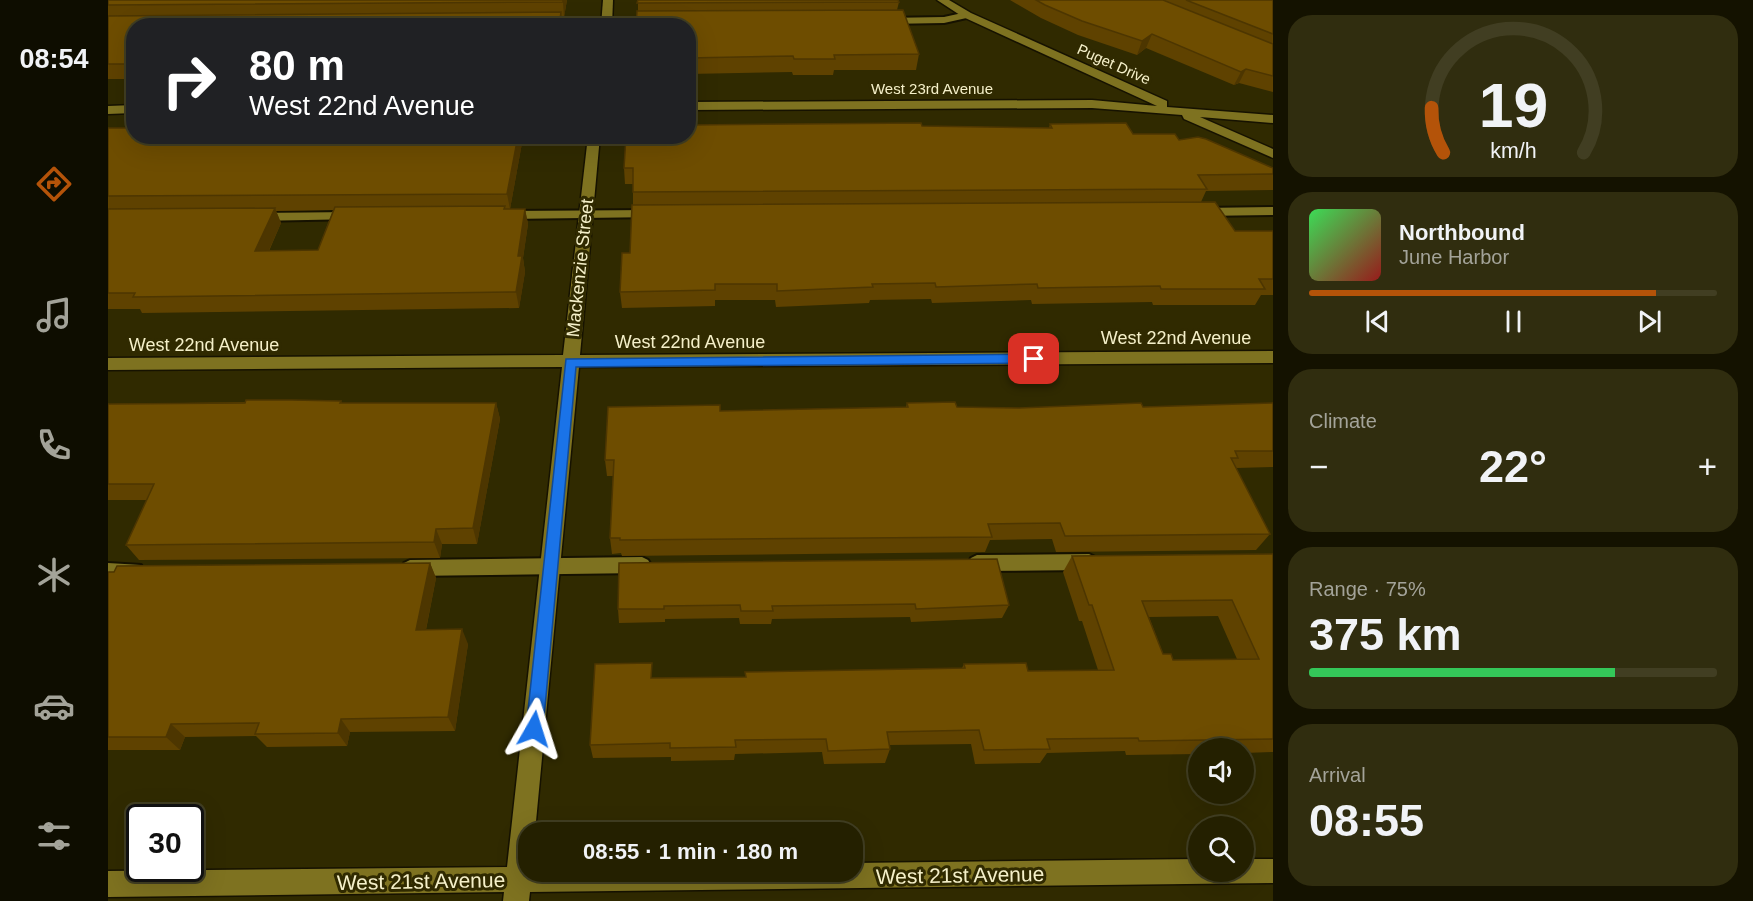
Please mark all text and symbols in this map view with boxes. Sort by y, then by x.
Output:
street label: Puget Drive [1075,40,1153,88]
icon: right [150,42,228,120]
text: 80 m [249,42,345,89]
text: 08:54 [19,44,89,74]
text: 19 [1478,71,1548,140]
street label: West 23rd Avenue [871,80,993,97]
text: West 22nd Avenue [249,91,475,121]
text: km/h [1490,139,1536,163]
icon: directions [33,163,75,205]
street label: Mackenzie Street [563,198,597,338]
text: Northbound [1399,220,1525,245]
text: June Harbor [1399,246,1509,268]
icon: music [33,294,75,336]
icon: previous [1361,305,1394,338]
icon: pause [1497,305,1530,338]
icon: next [1633,305,1666,338]
street label: West 22nd Avenue [1101,328,1251,348]
street label: West 22nd Avenue [615,332,765,352]
pin [1008,333,1059,384]
street label: West 22nd Avenue [129,335,279,355]
icon: arrive [1017,342,1050,375]
text: Climate [1309,410,1377,432]
icon: phone [33,424,75,466]
text: 22° [1479,441,1547,492]
text: − [1309,448,1328,485]
text: + [1698,448,1717,485]
icon: climate [33,554,75,596]
text: Range · 75% [1309,578,1426,600]
text: 375 km [1309,609,1462,660]
icon: car [33,685,75,727]
position arrow [502,697,566,761]
map controls [1188,738,1254,882]
button: sound [1188,738,1254,804]
text: Arrival [1309,764,1366,786]
text: 08:55 [1309,795,1424,846]
speed limit sign: 30 [126,804,204,882]
icon: filters [33,815,75,857]
button: search [1188,816,1254,882]
text: 08:55 · 1 min · 180 m [583,839,798,864]
street label: West 21st Avenue [876,862,1044,888]
street label: West 21st Avenue [337,868,505,894]

